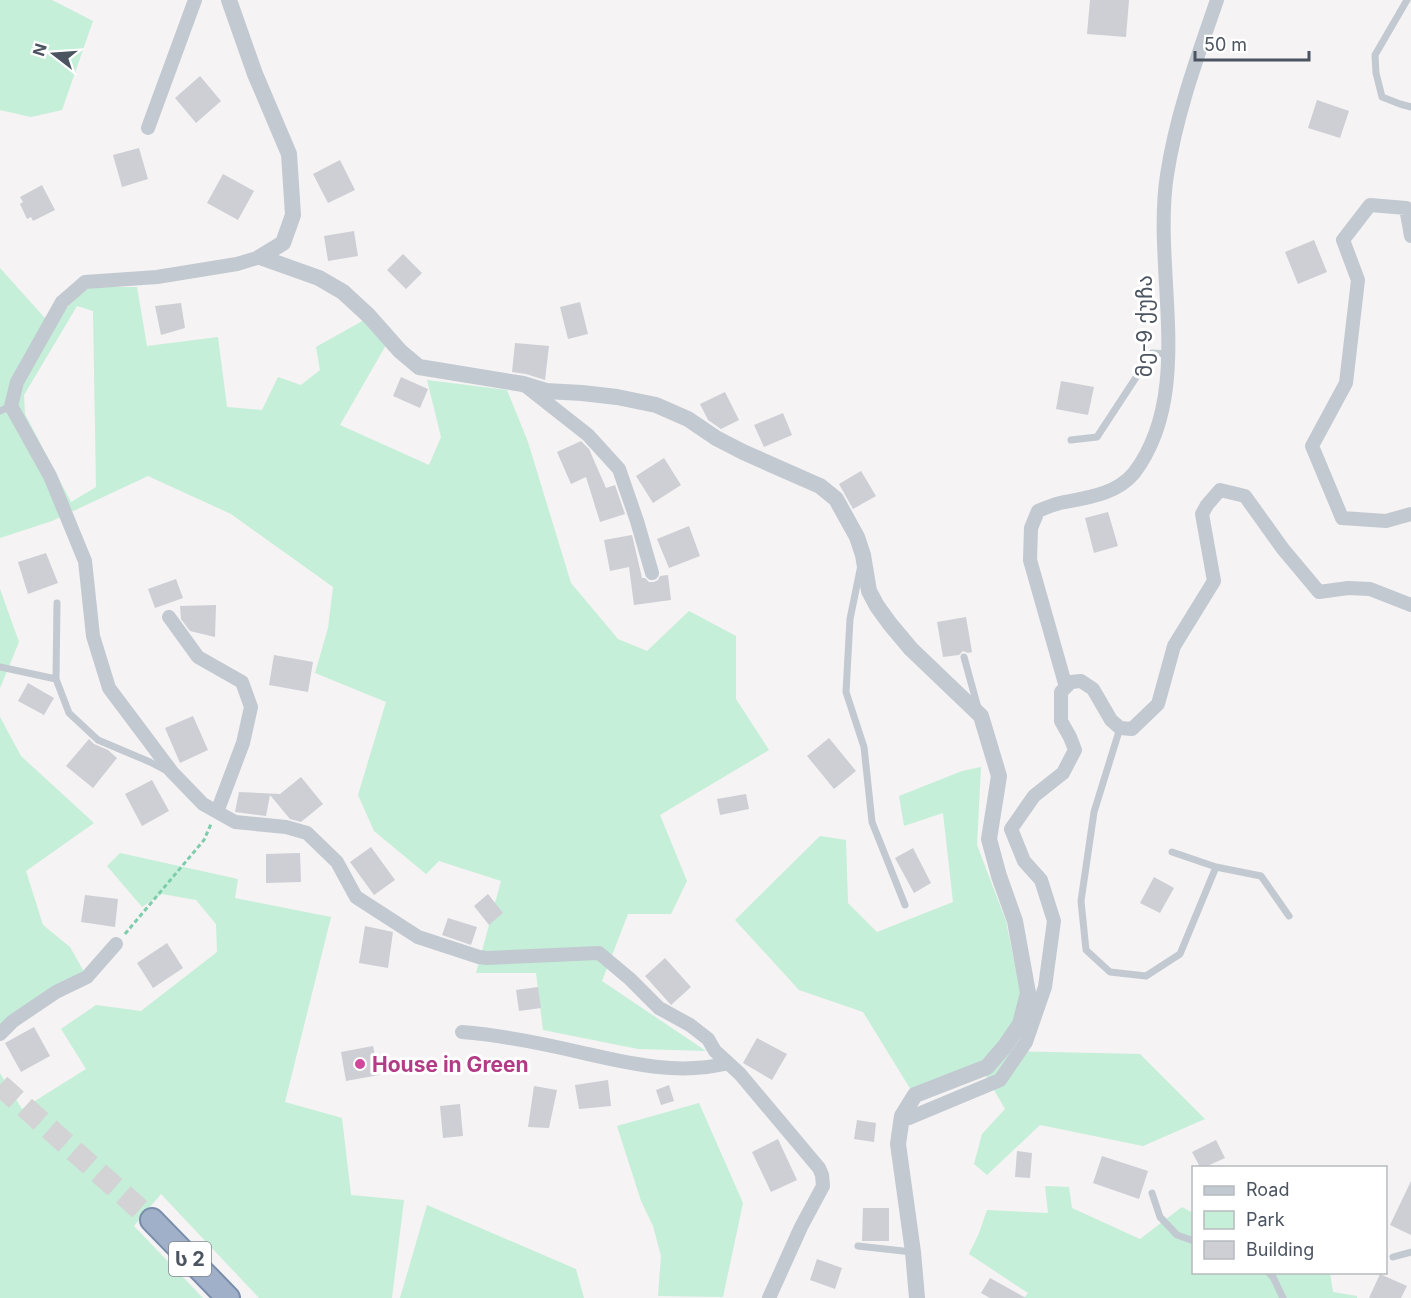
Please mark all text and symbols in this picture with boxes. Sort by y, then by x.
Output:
north arrow [24,24,84,84]
scale bar [1195,24,1309,62]
text: 50 m [1204,34,1247,55]
text: N [28,41,51,58]
street label: მე-9 ქუჩა [1132,275,1157,377]
place label: House in Green [372,1052,529,1077]
marker: House in Green [353,1057,367,1071]
legend [1192,1166,1387,1274]
text: Road [1246,1179,1289,1200]
text: Park [1246,1209,1285,1230]
text: Building [1246,1239,1314,1260]
road number: ს 2 [169,1242,211,1276]

